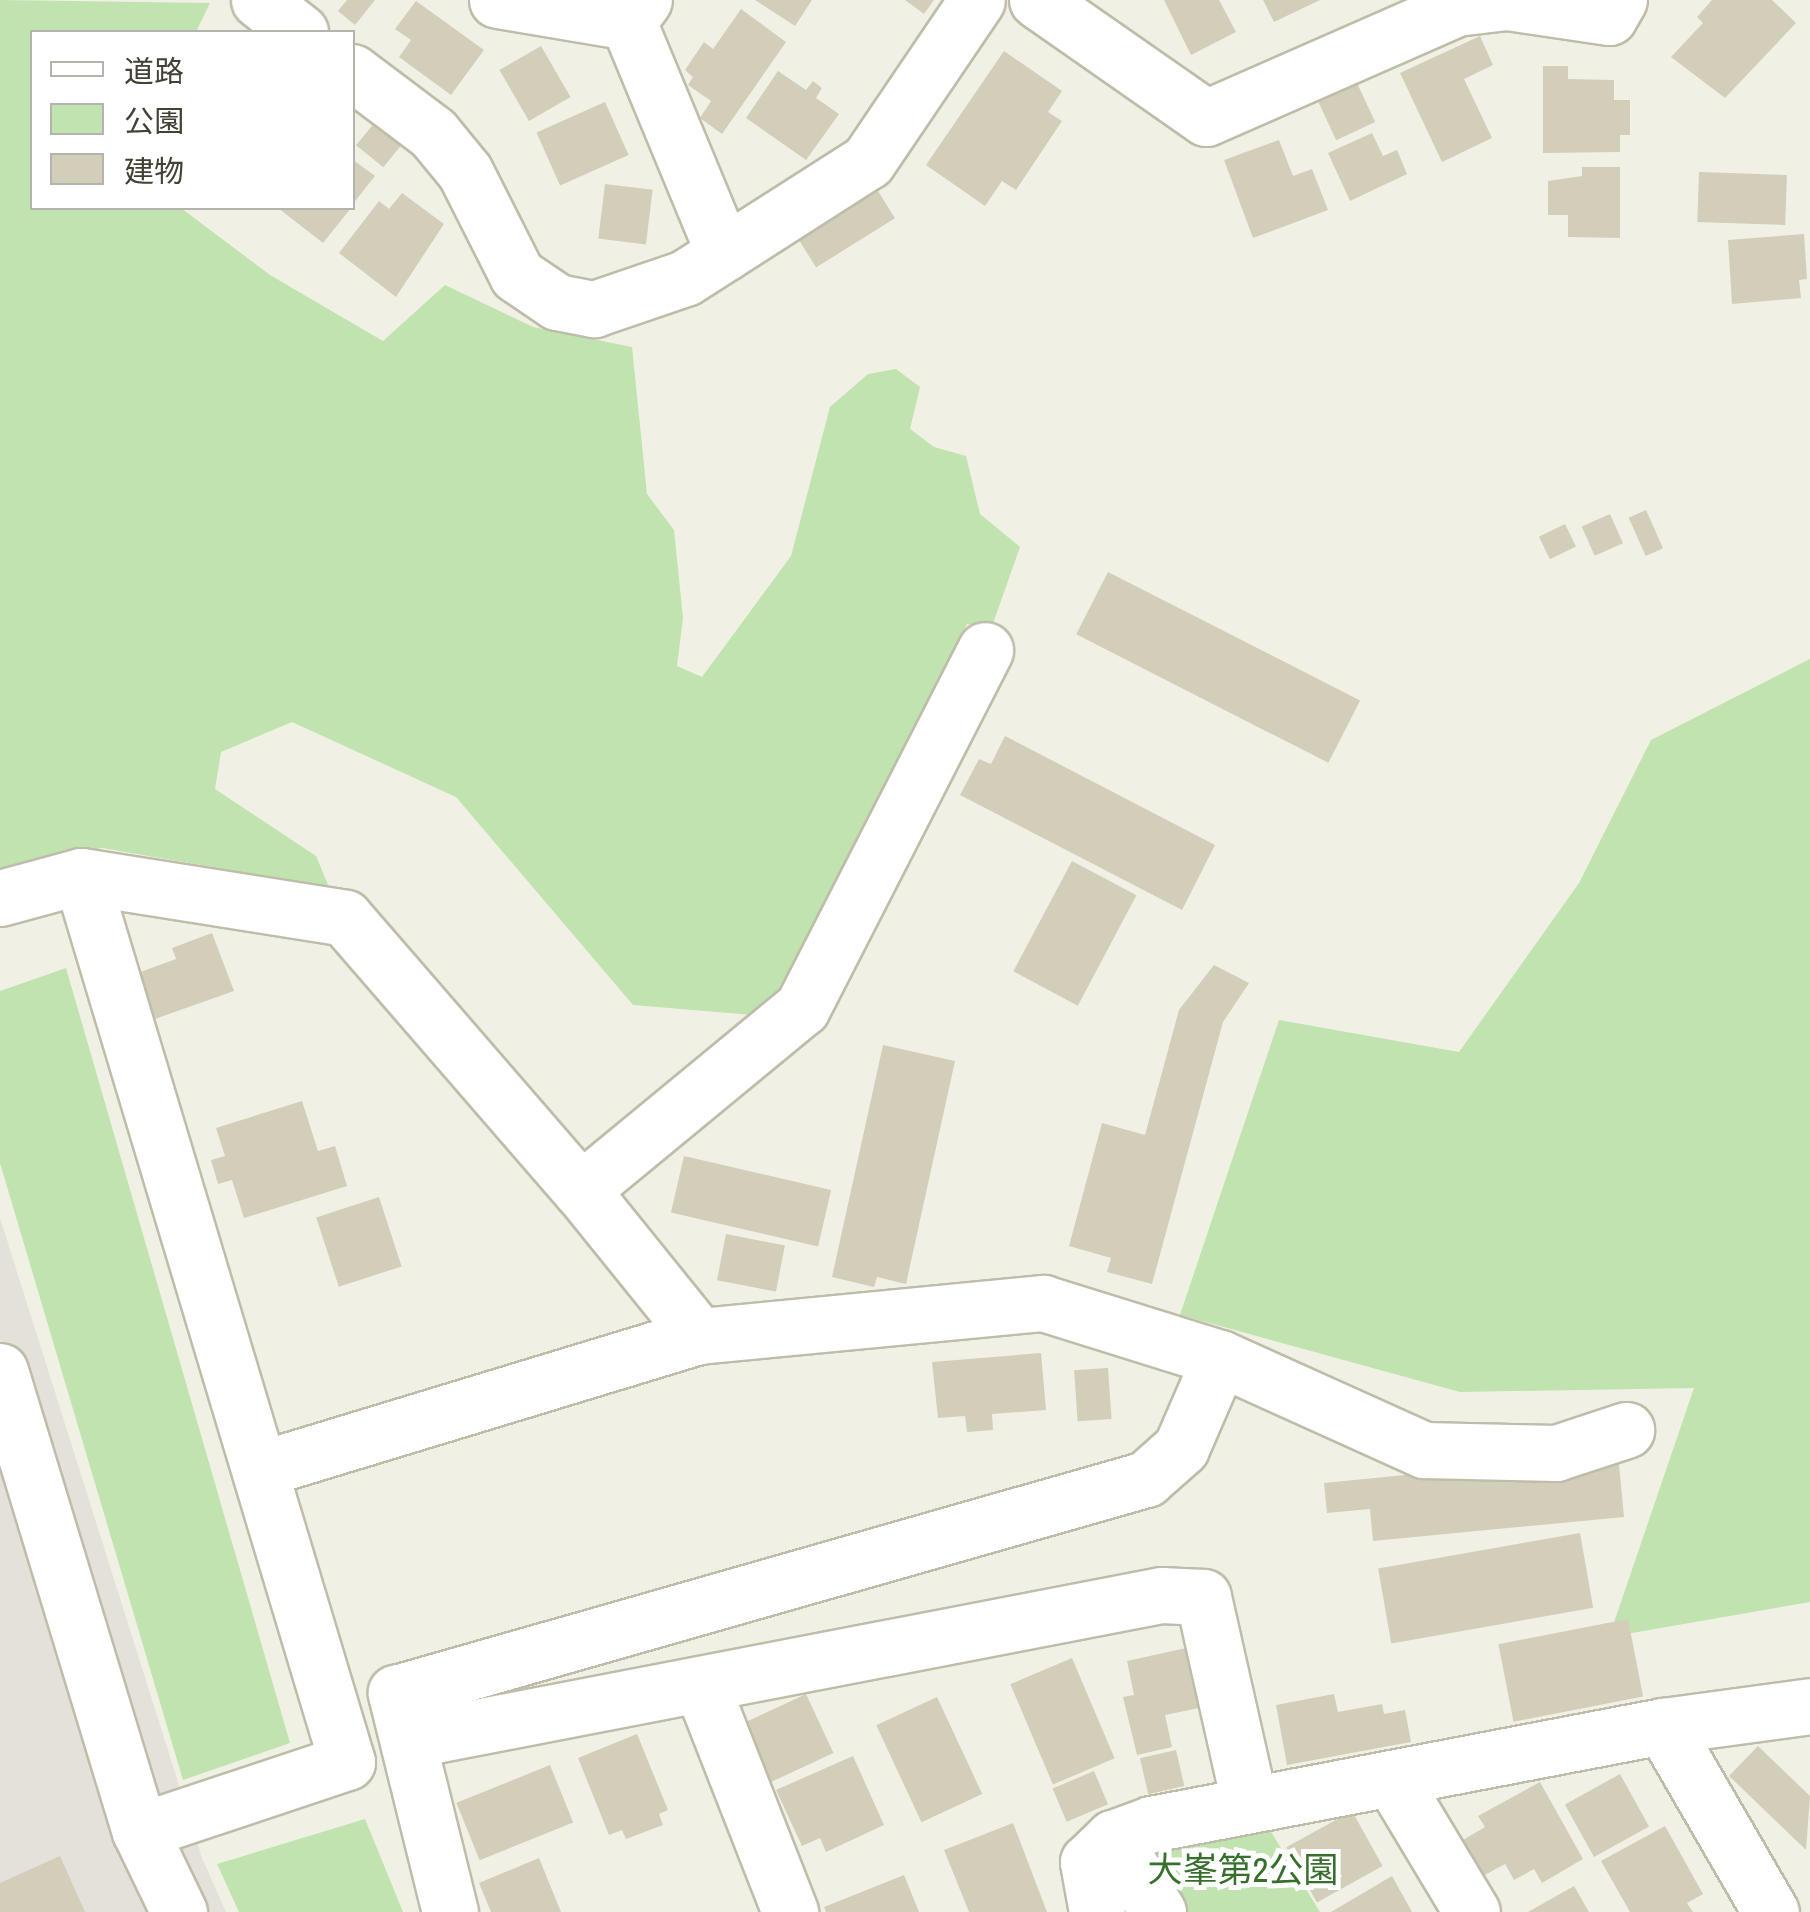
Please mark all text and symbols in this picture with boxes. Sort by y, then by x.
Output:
legend [30,30,355,210]
text: 道路 [124,51,184,91]
text: 公園 [124,101,184,141]
text: 建物 [124,151,184,191]
park label: 大峯第2公園 [1148,1849,1338,1891]

